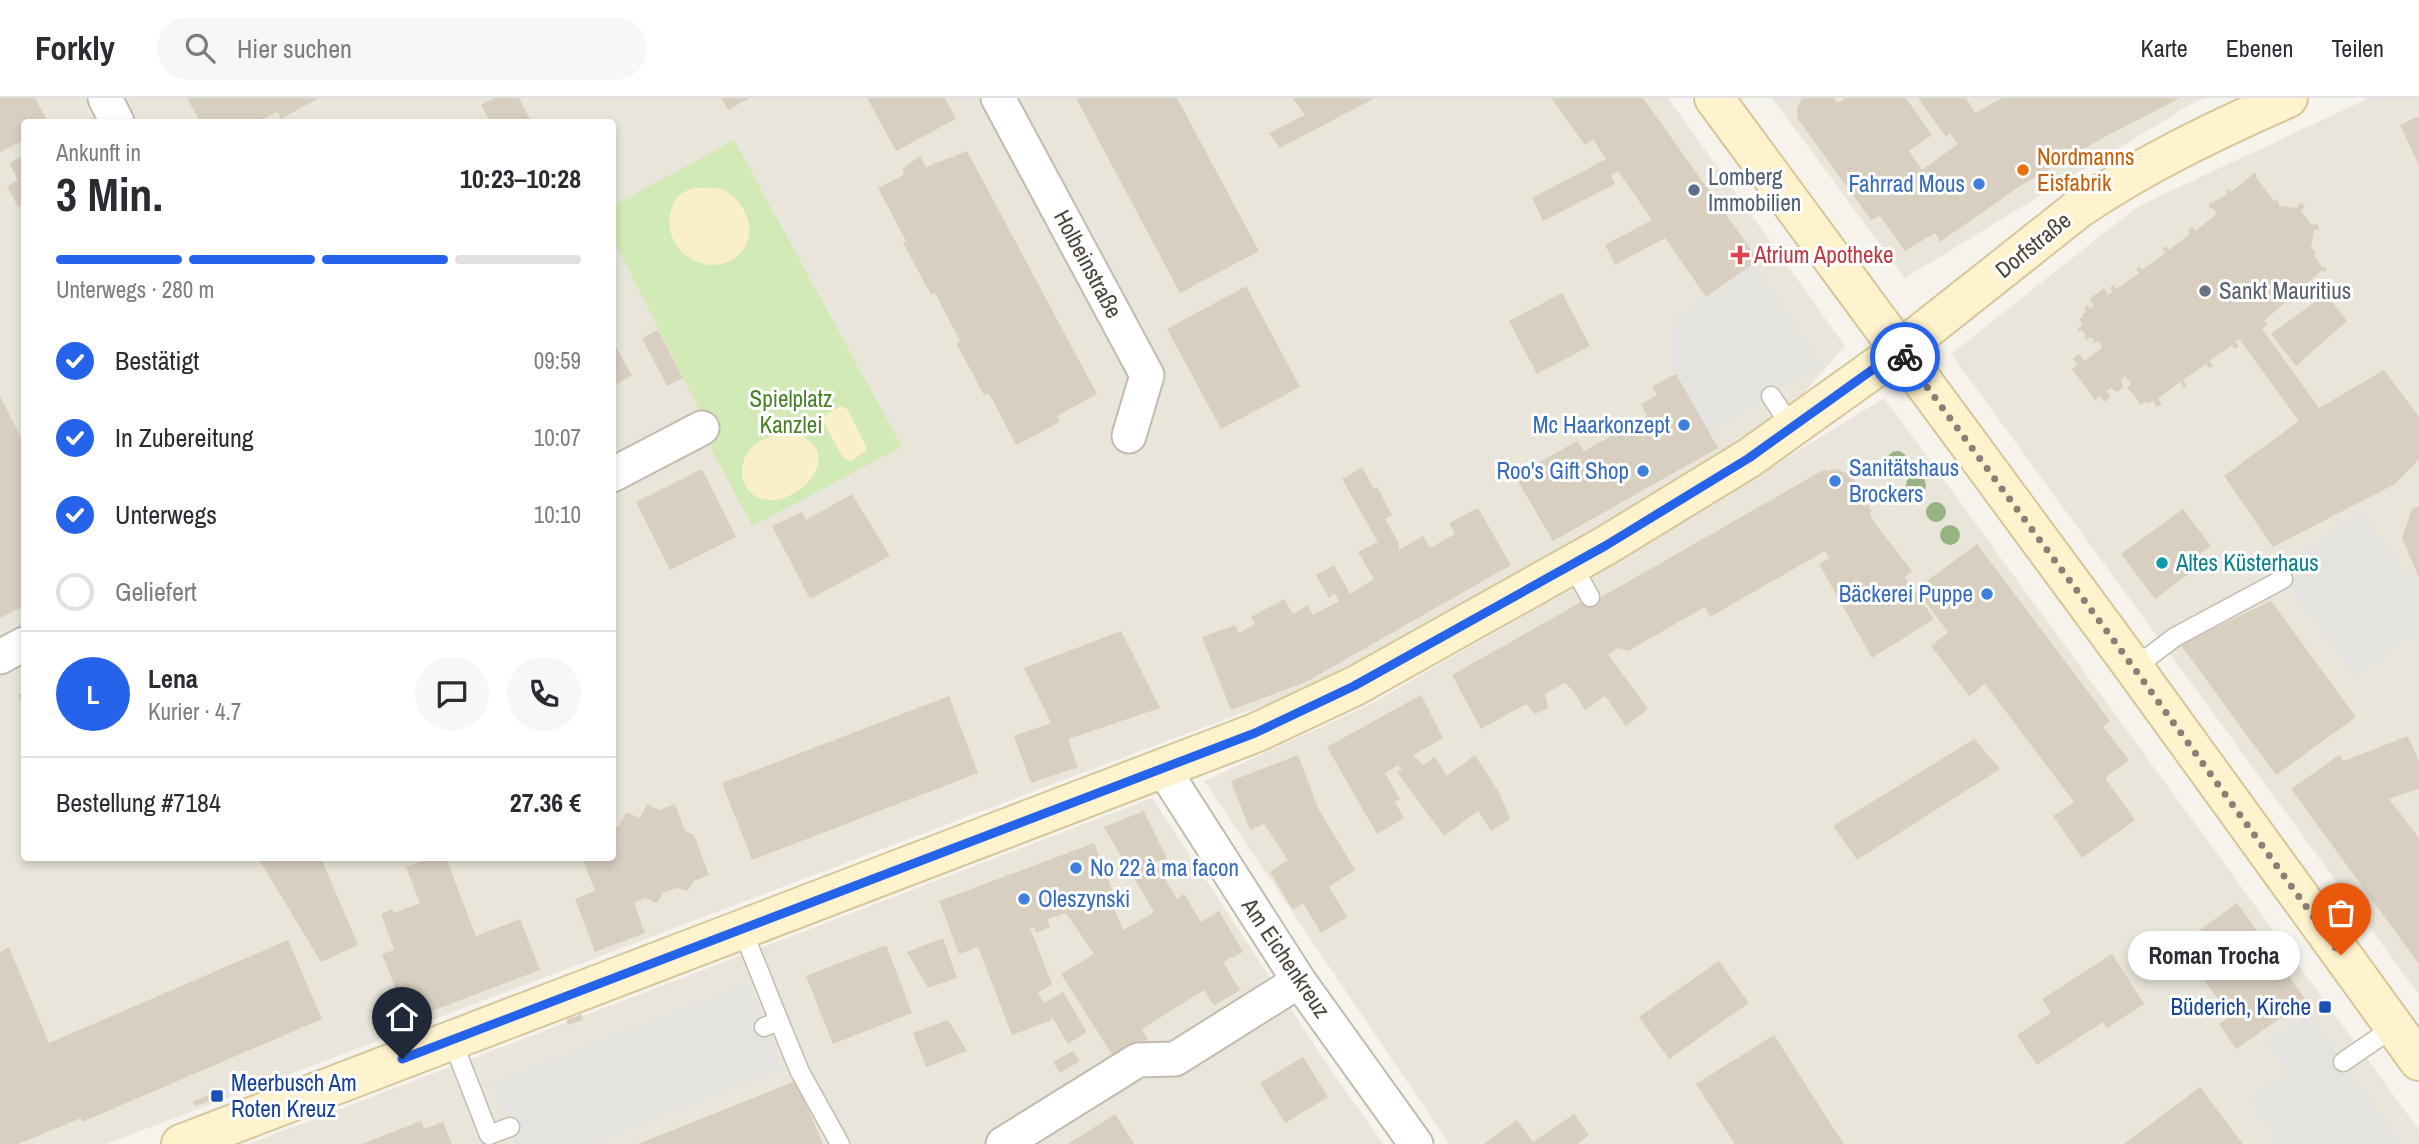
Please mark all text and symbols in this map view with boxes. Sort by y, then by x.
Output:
search box [157,17,647,80]
text: Forkly [35,26,115,70]
icon: search [181,29,219,67]
text: Hier suchen [237,31,352,66]
text: Karte [2141,32,2188,64]
text: Ebenen [2226,32,2293,64]
text: Teilen [2331,32,2384,64]
text: Ankunft in [56,137,141,168]
place label: Nordmanns Eisfabrik [2037,141,2134,198]
text: 10:23–10:28 [460,161,581,196]
place label: Lomberg Immobilien [1708,161,1801,218]
marker: Nordmanns Eisfabrik [2015,162,2031,178]
text: 3 Min. [56,163,163,225]
place label: Fahrrad Mous [1849,168,1965,199]
marker: Fahrrad Mous [1971,176,1987,192]
marker: Lomberg Immobilien [1686,182,1702,198]
street label: Holbeinstraße [1047,204,1130,323]
street label: Dorfstraße [1988,205,2077,285]
place label: Atrium Apotheke [1753,239,1893,270]
marker: Atrium Apotheke [1732,247,1748,263]
text: Unterwegs · 280 m [56,274,214,305]
place label: Sankt Mauritius [2219,275,2351,306]
marker: Sankt Mauritius [2197,283,2213,299]
courier [1870,322,1940,392]
icon: bike [1886,338,1924,376]
icon: check [56,342,94,380]
text: Bestätigt [115,343,199,378]
text: 09:59 [534,345,581,376]
park label: Spielplatz Kanzlei [750,383,832,440]
place label: Mc Haarkonzept [1533,409,1670,440]
marker: Mc Haarkonzept [1676,417,1692,433]
icon: check [56,419,94,457]
text: In Zubereitung [115,420,254,455]
text: 10:07 [534,422,581,453]
place label: Sanitätshaus Brockers [1849,452,1959,509]
place label: Roo's Gift Shop [1496,455,1629,486]
marker: Roo's Gift Shop [1635,463,1651,479]
marker: Sanitätshaus Brockers [1827,473,1843,489]
icon: check [56,496,94,534]
text: Unterwegs [115,497,217,532]
text: 10:10 [534,499,581,530]
place label: Altes Küsterhaus [2175,547,2319,578]
marker: Altes Küsterhaus [2154,555,2170,571]
text: Geliefert [115,574,197,609]
place label: Bäckerei Puppe [1839,578,1973,609]
marker: Bäckerei Puppe [1979,586,1995,602]
button: chat [415,657,489,731]
button: phone [507,657,581,731]
text: Lena [148,661,198,696]
text: L [86,677,100,712]
text: Kurier · 4.7 [148,696,241,727]
text: Bestellung #7184 [56,785,221,820]
text: 27.36 € [510,785,581,820]
place label: No 22 à ma facon [1090,852,1239,883]
marker: No 22 à ma facon [1068,860,1084,876]
place label: Oleszynski [1038,883,1130,914]
pin [2311,883,2371,955]
marker: Oleszynski [1016,891,1032,907]
street label: Am Eichenkreuz [1234,891,1338,1024]
icon: bag [2322,894,2360,932]
callout: Roman Trocha [2128,930,2299,980]
text: Roman Trocha [2148,940,2280,971]
pin [372,987,432,1059]
place label: Büderich, Kirche [2171,991,2311,1022]
icon: home [383,998,421,1036]
marker: Büderich, Kirche [2317,999,2333,1015]
place label: Meerbusch Am Roten Kreuz [231,1067,357,1124]
marker: Meerbusch Am Roten Kreuz [209,1088,225,1104]

